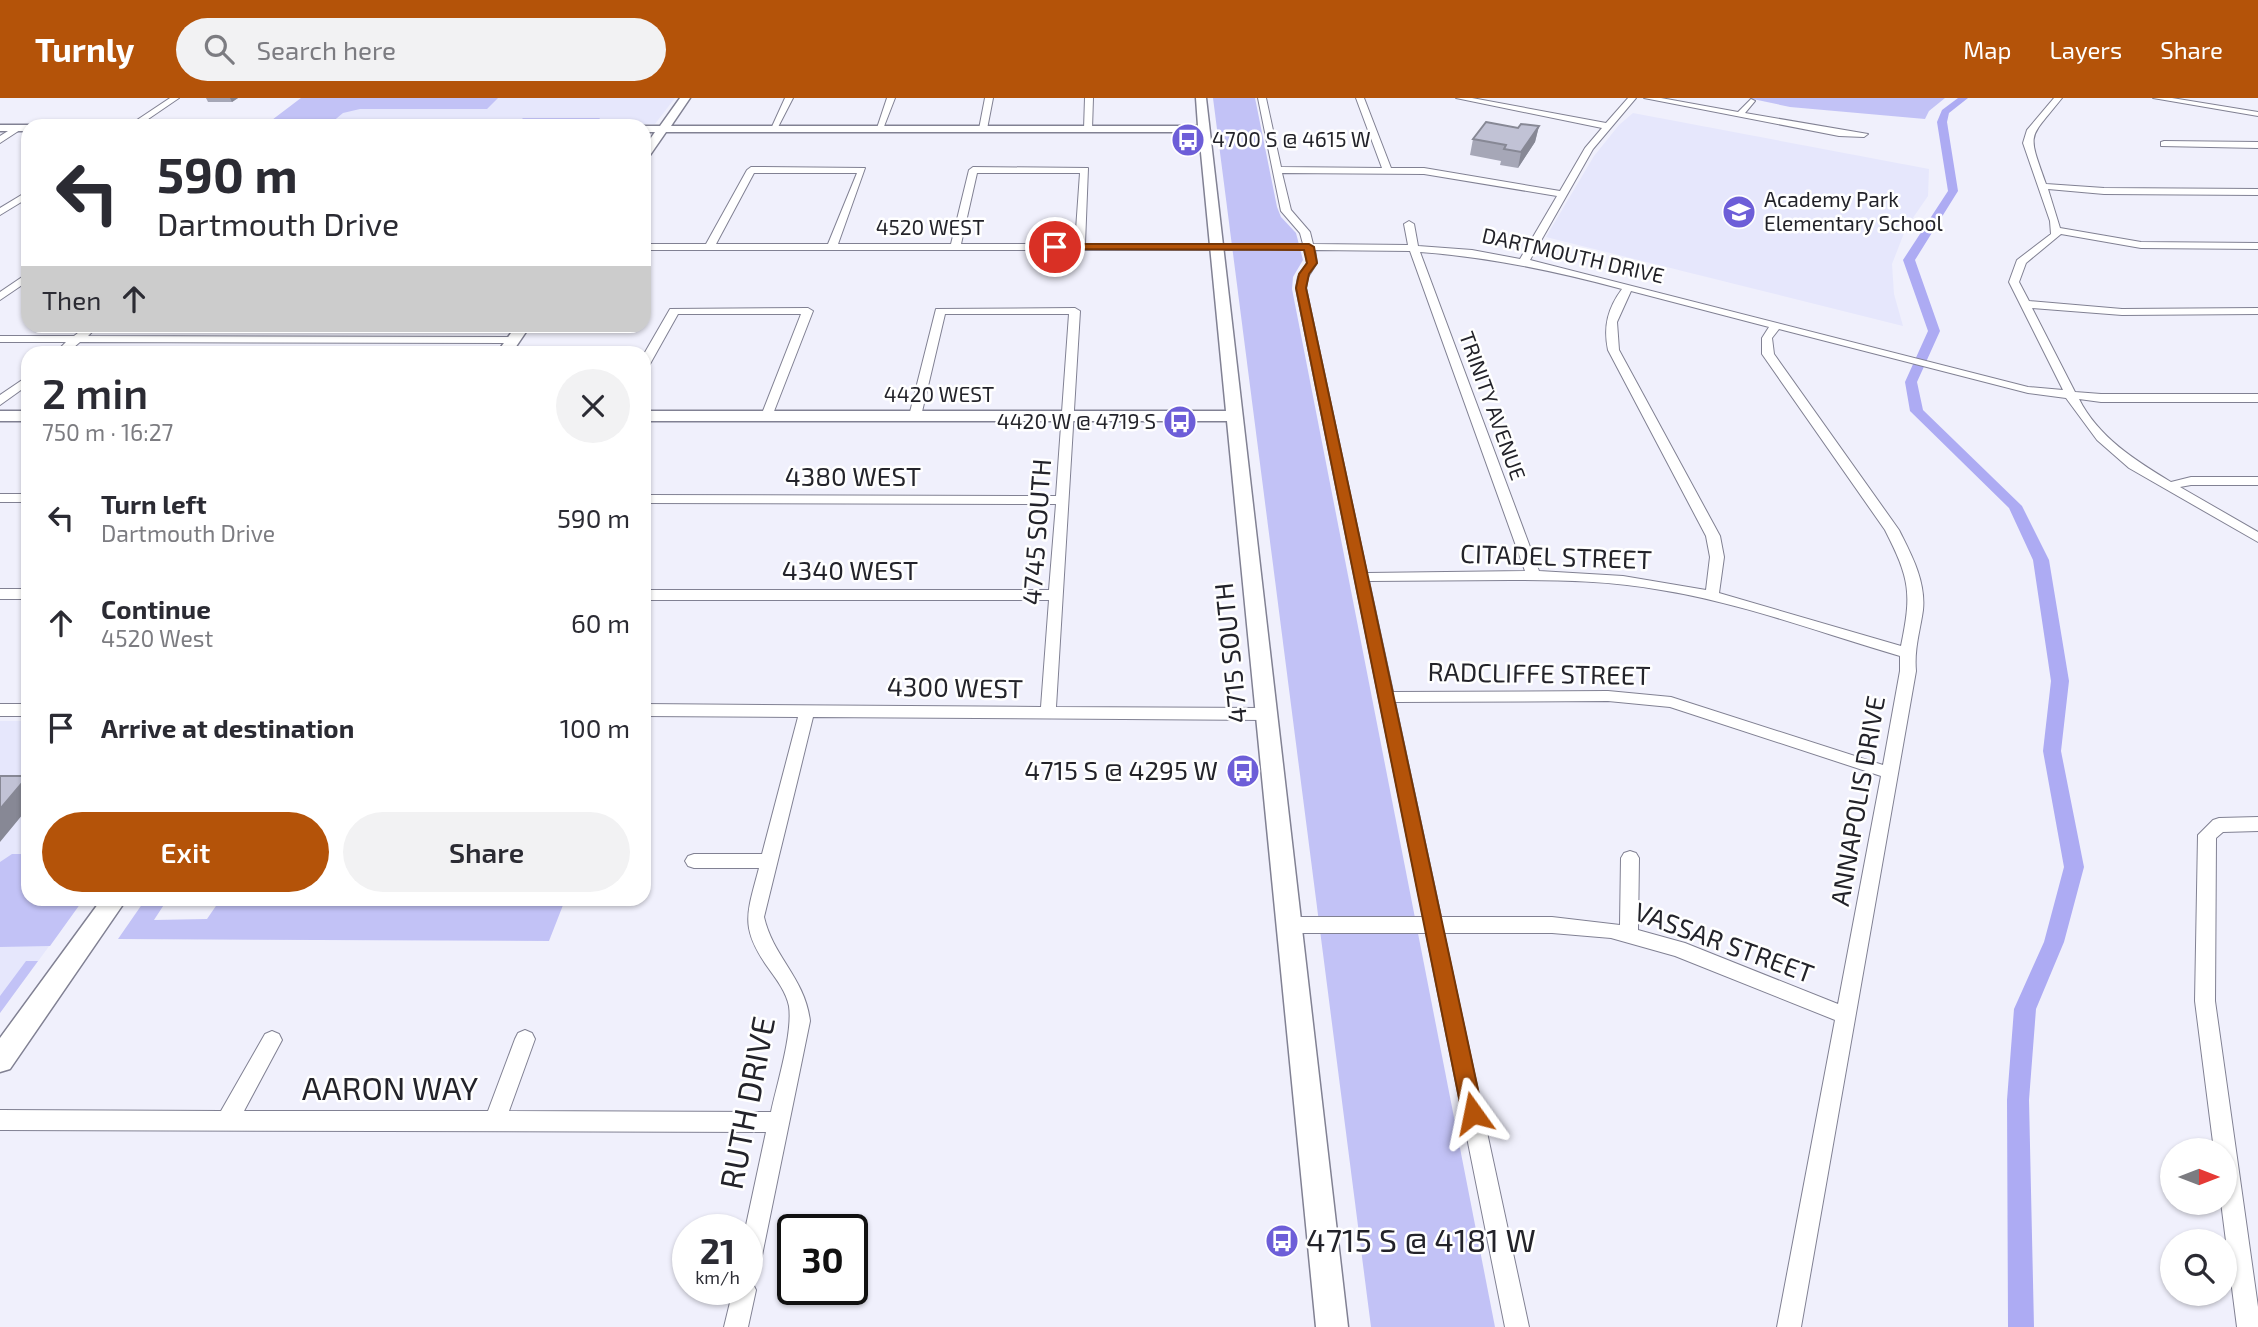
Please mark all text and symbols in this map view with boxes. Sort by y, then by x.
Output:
search box [176,18,666,81]
text: Turnly [35,29,134,69]
icon: search [200,30,238,68]
text: Search here [256,34,396,65]
text: Map [1963,35,2011,64]
text: Layers [2049,35,2122,64]
text: Share [2160,35,2223,64]
bus stop icon: 4700 S @ 4615 W [1169,121,1207,159]
place label: 4700 S @ 4615 W [1212,126,1371,151]
text: 590 m [157,144,298,203]
icon: left [42,147,133,238]
place label: Academy Park Elementary School [1764,186,1944,235]
school or university icon: Academy Park Elementary School [1720,193,1758,231]
text: Dartmouth Drive [157,204,399,242]
street label: 4520 WEST [876,214,984,239]
pin [1025,217,1085,277]
street label: DARTMOUTH DRIVE [1480,221,1667,288]
icon: arrive [1036,228,1074,266]
icon: ahead [115,280,153,318]
text: Then [42,284,101,315]
street label: TRINITY AVENUE [1455,328,1532,483]
text: 2 min [42,367,148,417]
button: close [556,369,630,443]
street label: 4420 WEST [884,381,994,406]
bus stop icon: 4420 W @ 4719 S [1161,403,1199,441]
place label: 4420 W @ 4719 S [997,408,1156,433]
text: 750 m · 16:27 [42,418,173,446]
street label: 4745 SOUTH [1015,458,1056,606]
street label: 4380 WEST [785,460,921,491]
text: Turn left [101,488,207,519]
icon: left [42,499,80,537]
text: 590 m [557,502,630,533]
text: Dartmouth Drive [101,519,275,547]
street label: CITADEL STREET [1460,537,1652,574]
street label: 4340 WEST [782,554,918,585]
street label: 4715 SOUTH [1207,581,1252,725]
text: Continue [101,593,211,624]
icon: ahead [42,604,80,642]
text: 60 m [571,607,630,638]
text: 4520 West [101,624,213,652]
street label: RADCLIFFE STREET [1427,655,1651,690]
street label: 4300 WEST [887,670,1023,703]
street label: ANNAPOLIS DRIVE [1823,693,1890,908]
icon: arrive [42,709,80,747]
text: Arrive at destination [101,712,354,743]
text: 100 m [560,712,630,743]
bus stop icon: 4715 S @ 4295 W [1224,752,1262,790]
place label: 4715 S @ 4295 W [1024,754,1218,785]
button: Exit [42,812,329,892]
button: Share [343,812,630,892]
street label: VASSAR STREET [1631,895,1818,988]
street label: RUTH DRIVE [711,1013,781,1192]
street label: AARON WAY [302,1068,478,1106]
position arrow [1436,1076,1510,1150]
north arrow [2160,1138,2236,1214]
map controls [2160,1138,2237,1306]
speed limit sign: 30 [777,1214,868,1305]
place label: 4715 S @ 4181 W [1306,1220,1536,1258]
bus stop icon: 4715 S @ 4181 W [1263,1222,1301,1260]
text: 21 [700,1229,735,1271]
button: search [2160,1229,2237,1306]
text: km/h [695,1266,740,1288]

